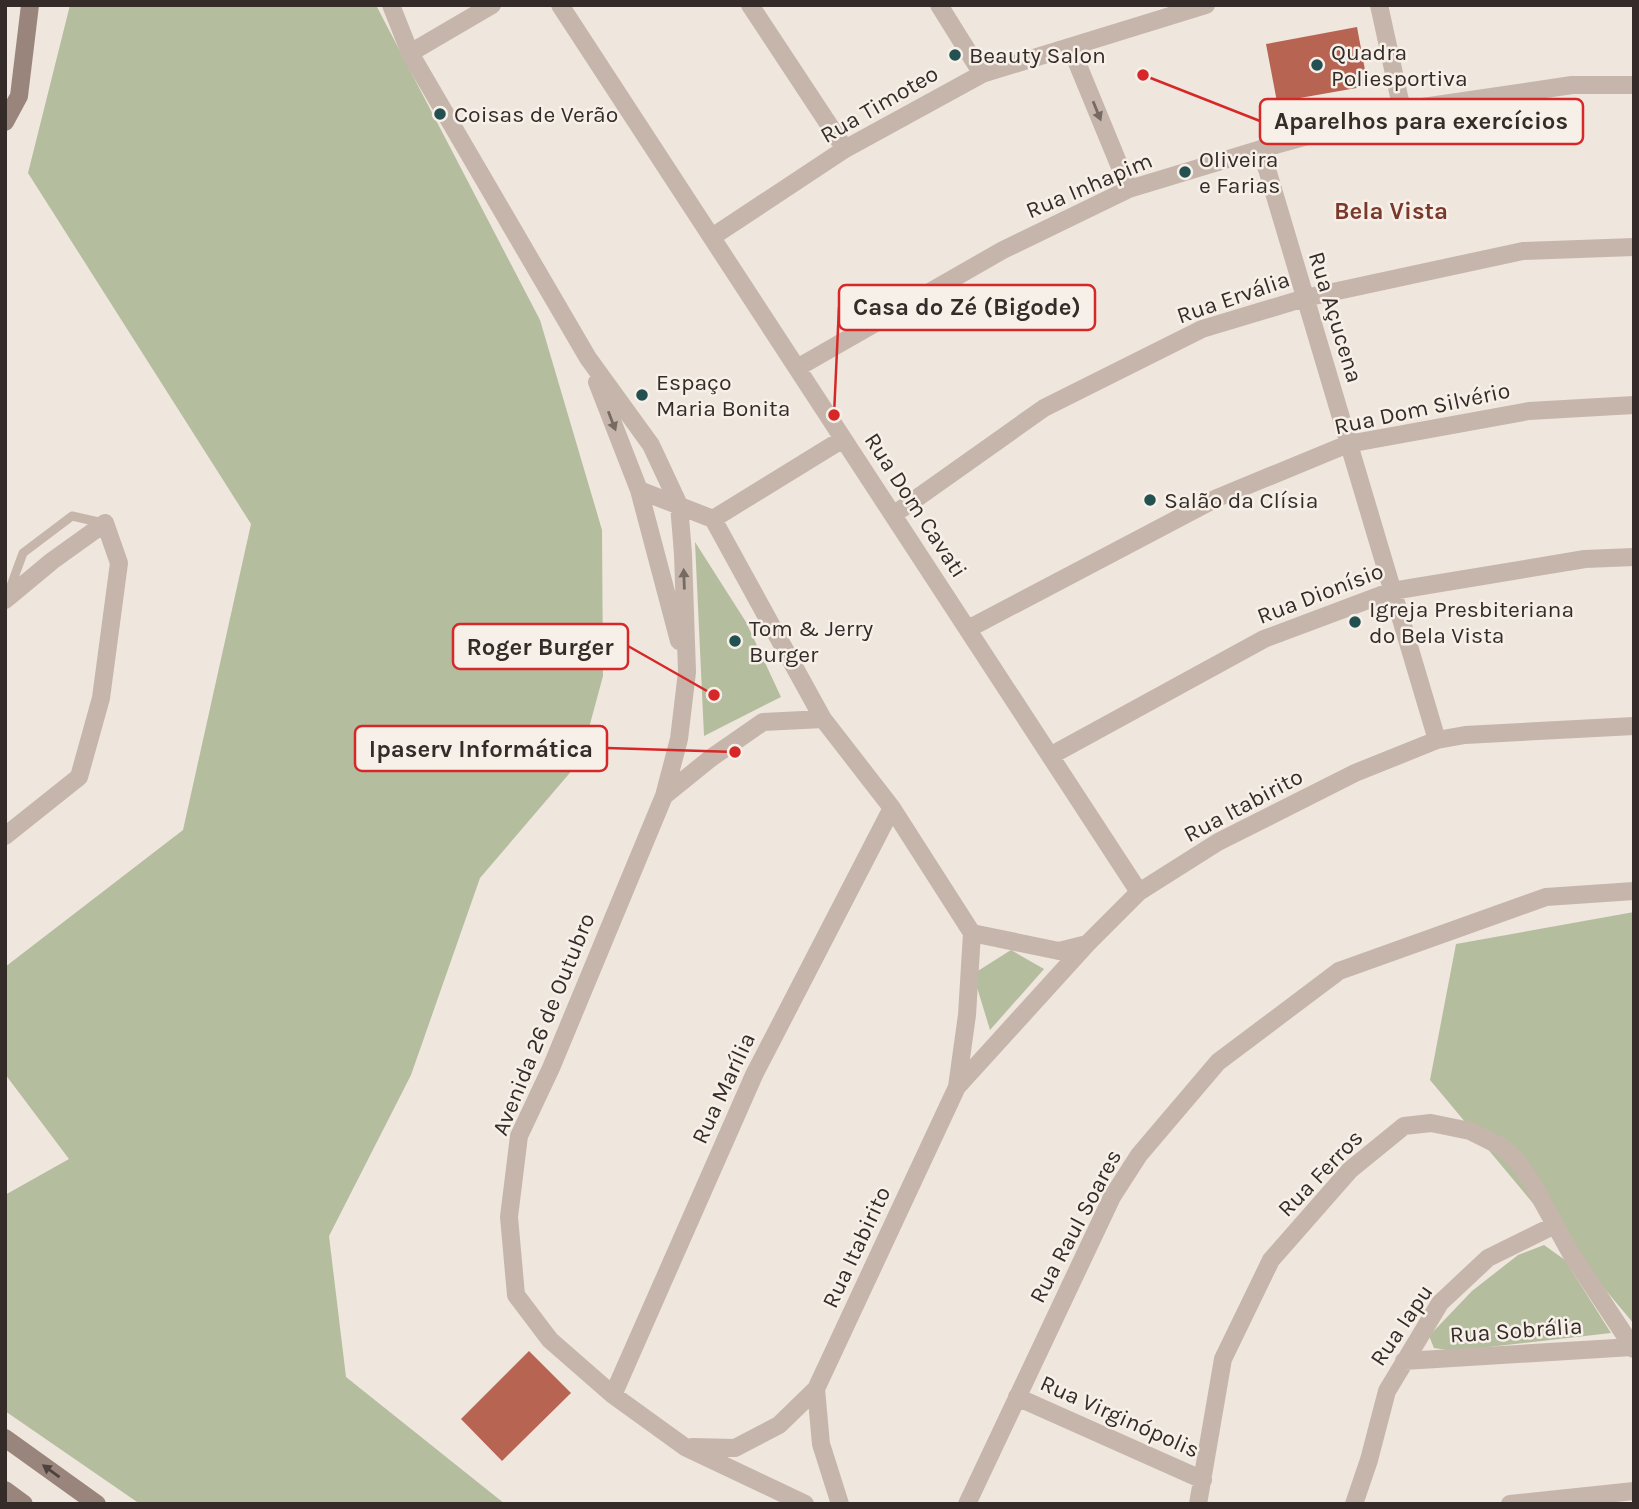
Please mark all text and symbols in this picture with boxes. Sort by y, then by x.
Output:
place label: Quadra Poliesportiva [1331,39,1468,92]
place label: Beauty Salon [969,42,1106,69]
marker: Beauty Salon [947,47,963,63]
marker: Quadra Poliesportiva [1309,57,1325,73]
street label: Rua Timoteo [816,60,943,149]
callout: Aparelhos para exercícios [1260,99,1583,144]
place label: Coisas de Verão [454,101,618,128]
one-way arrow [1092,101,1103,122]
marker: Coisas de Verão [432,106,448,122]
text: Aparelhos para exercícios [1274,107,1568,135]
place label: Oliveira e Farias [1199,146,1280,199]
street label: Rua Inhapim [1022,147,1157,224]
marker: Oliveira e Farias [1177,164,1193,180]
district label: Bela Vista [1334,197,1448,225]
street label: Rua Açucena [1303,248,1368,386]
street label: Rua Ervália [1173,266,1293,329]
callout: Casa do Zé (Bigode) [839,285,1095,330]
text: Casa do Zé (Bigode) [853,293,1081,321]
place label: Espaço Maria Bonita [656,369,790,422]
street label: Rua Dom Silvério [1332,377,1513,440]
marker: Espaço Maria Bonita [634,387,650,403]
one-way arrow [607,411,618,432]
street label: Rua Dom Cavati [859,428,972,583]
place label: Salão da Clísia [1164,487,1318,514]
marker: Salão da Clísia [1142,492,1158,508]
street label: Rua Dionísio [1253,557,1387,630]
one-way arrow [678,568,690,590]
place label: Igreja Presbiteriana do Bela Vista [1369,596,1574,649]
marker: Igreja Presbiteriana do Bela Vista [1347,614,1363,630]
place label: Tom & Jerry Burger [749,615,873,668]
callout: Roger Burger [453,624,628,669]
text: Roger Burger [466,633,614,661]
marker: Tom & Jerry Burger [727,633,743,649]
callout: Ipaserv Informática [355,726,607,771]
text: Ipaserv Informática [369,735,593,763]
street label: Rua Itabirito [1179,763,1307,848]
street label: Avenida 26 de Outubro [487,909,600,1139]
street label: Rua Marília [686,1028,761,1148]
street label: Rua Ferros [1272,1124,1368,1223]
street label: Rua Raul Soares [1024,1145,1127,1308]
street label: Rua Itabirito [817,1182,896,1312]
street label: Rua Iapu [1364,1279,1438,1371]
street label: Rua Sobrália [1449,1312,1583,1349]
street label: Rua Virginópolis [1036,1369,1204,1464]
one-way arrow [42,1464,60,1478]

